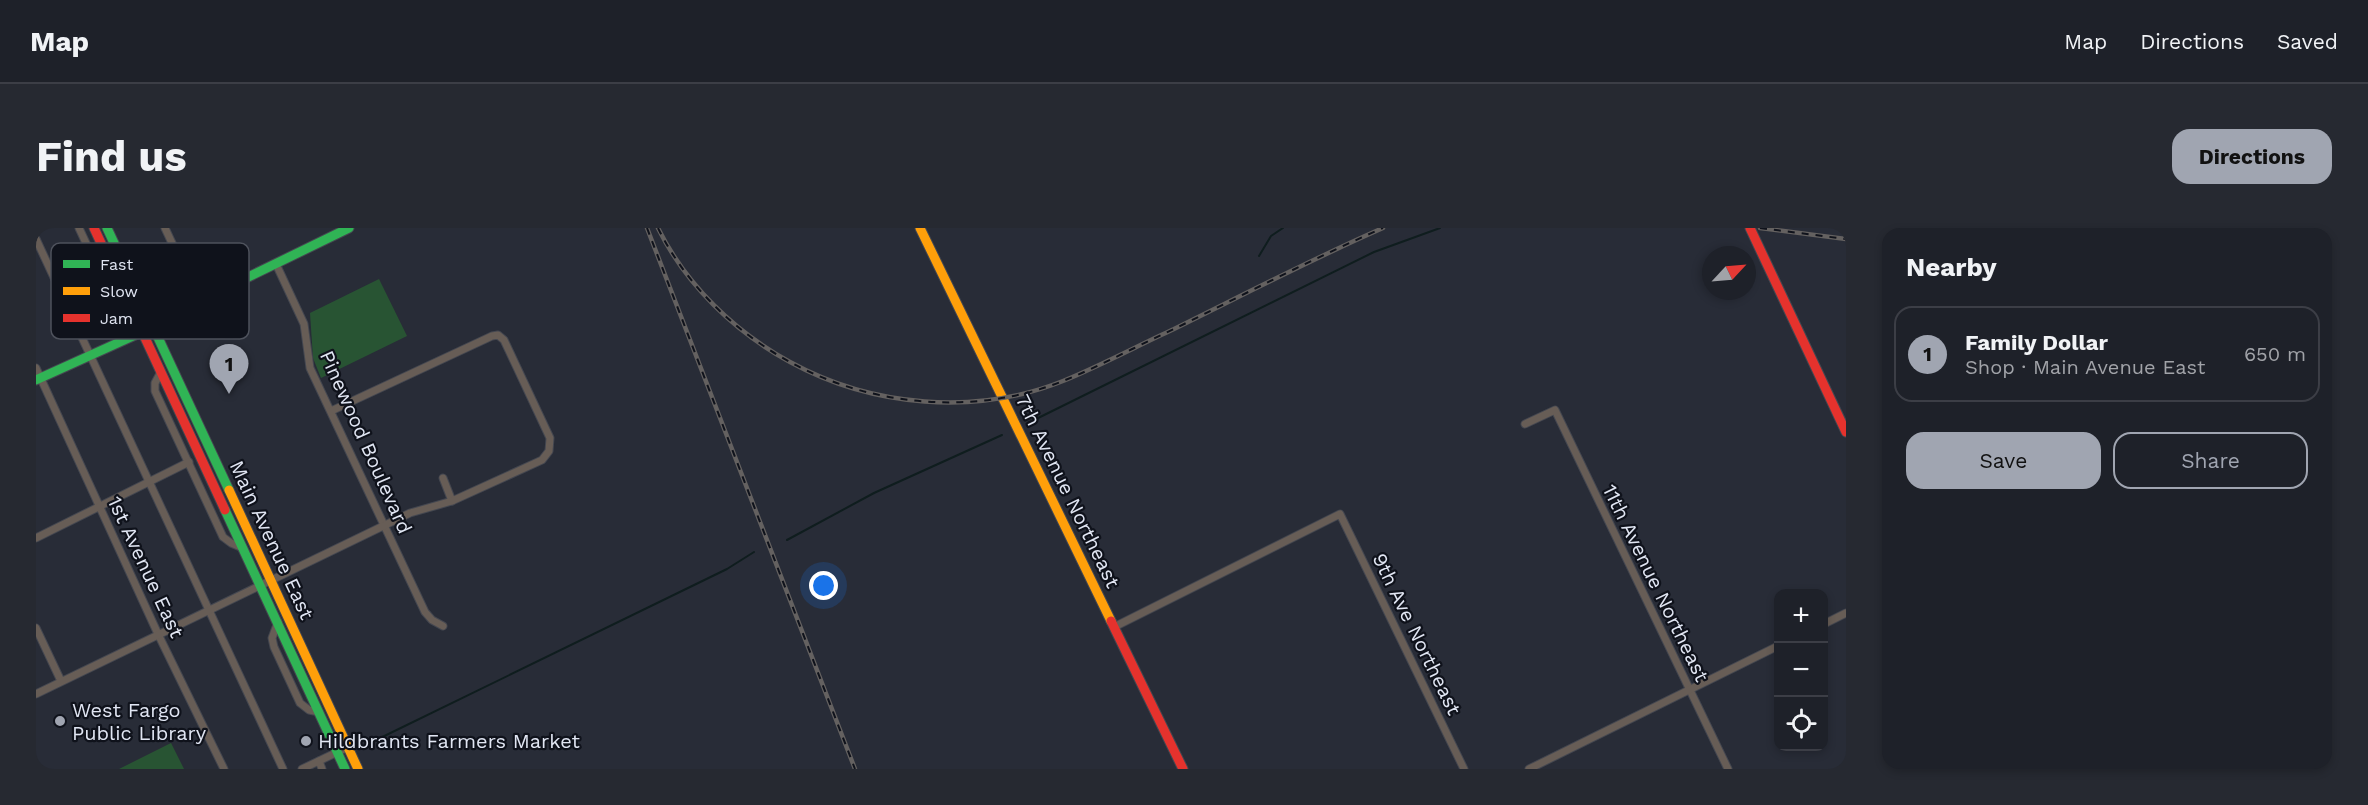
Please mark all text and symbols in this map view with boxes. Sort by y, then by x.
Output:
text: Map [30,25,89,58]
text: Map [2064,29,2107,54]
text: Directions [2140,29,2244,54]
text: Saved [2277,29,2338,54]
button: Directions [2172,129,2332,184]
text: Find us [36,132,187,181]
legend [51,243,249,339]
north arrow [1702,246,1756,300]
text: Nearby [1906,252,1997,282]
text: Fast [100,255,133,274]
text: Slow [100,282,138,301]
text: Jam [100,309,133,328]
text: Family Dollar [1965,330,2108,355]
text: 1 [1923,342,1932,366]
text: 650 m [2244,342,2306,366]
pin: 1 [210,344,248,394]
street label: Pinewood Boulevard [315,347,417,537]
text: Shop · Main Avenue East [1965,355,2205,379]
street label: 7th Avenue Northeast [1011,390,1126,592]
button: Save [1906,432,2101,489]
button: Share [2113,432,2308,489]
street label: Main Avenue East [225,457,320,624]
street label: 11th Avenue Northeast [1598,480,1715,686]
street label: 1st Avenue East [103,492,190,642]
street label: 9th Ave Northeast [1367,549,1467,719]
your location [809,571,838,600]
map controls [1774,589,1828,751]
button: + [1774,589,1828,643]
button: − [1774,643,1828,697]
button: locate [1774,697,1828,751]
place label: West Fargo Public Library [72,698,207,745]
marker: West Fargo Public Library [53,714,67,728]
place label: Hildbrants Farmers Market [318,729,580,753]
marker: Hildbrants Farmers Market [299,734,313,748]

